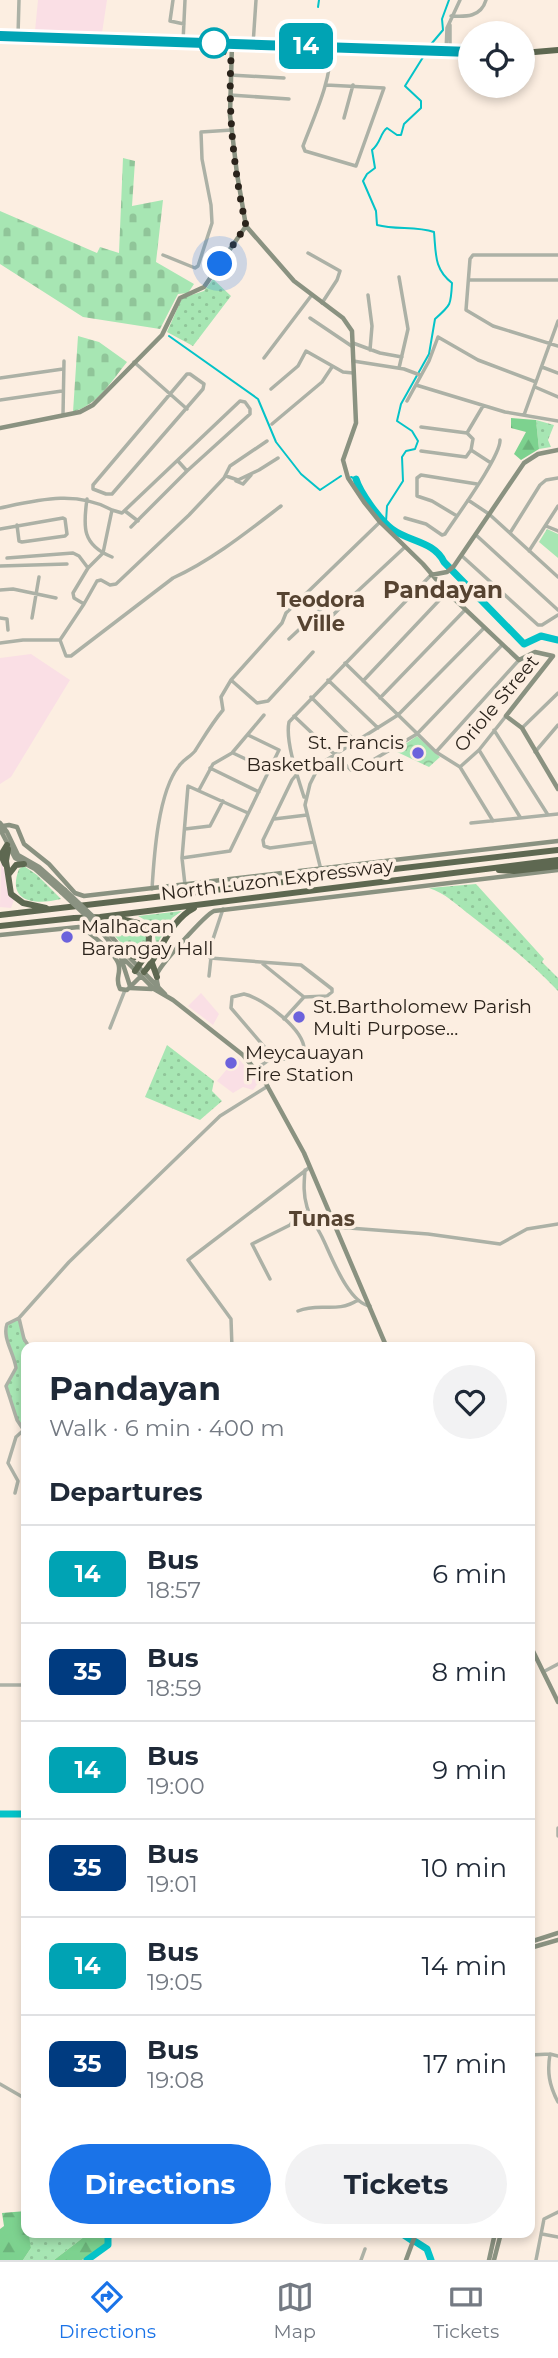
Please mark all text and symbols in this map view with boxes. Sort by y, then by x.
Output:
map controls [458,21,535,98]
button: locate [458,21,535,98]
line badge: 14 [274,23,338,69]
unlabelled marker [199,28,229,58]
text: 14 [293,31,319,60]
your location [202,246,237,281]
district label: Pandayan [383,576,503,604]
district label: Teodora Ville [277,587,365,636]
street label: Oriole Street [449,650,544,756]
place label: St. Francis Basketball Court [246,731,404,776]
marker: St. Francis Basketball Court [410,745,426,761]
street label: North Luzon Expressway [160,854,395,905]
place label: Malhacan Barangay Hall [81,915,213,960]
marker: Malhacan Barangay Hall [59,929,75,945]
place label: St.Bartholomew Parish Multi Purpose... [313,995,532,1040]
marker: St.Bartholomew Parish Multi Purpose... [291,1009,307,1025]
place label: Meycauayan Fire Station [245,1041,364,1086]
marker: Meycauayan Fire Station [223,1055,239,1071]
district label: Tunas [289,1206,355,1231]
button: heart [433,1365,507,1439]
text: Pandayan [49,1368,221,1408]
text: Walk · 6 min · 400 m [49,1414,285,1442]
text: Departures [49,1476,203,1508]
text: Bus [147,1544,199,1576]
text: 6 min [432,1558,507,1590]
text: 14 [75,1559,100,1588]
text: 18:57 [147,1576,201,1604]
text: Bus [147,1642,199,1674]
text: 8 min [431,1656,507,1688]
text: 35 [73,1657,102,1686]
text: 18:59 [147,1674,202,1702]
text: Bus [147,1740,199,1772]
text: 9 min [432,1754,507,1786]
text: 14 [75,1755,100,1784]
text: 19:00 [147,1772,205,1800]
text: Bus [147,1838,199,1870]
text: 10 min [421,1852,507,1884]
text: 35 [73,1853,102,1882]
text: 19:01 [147,1870,198,1898]
text: Bus [147,1936,199,1968]
text: 14 min [421,1950,507,1982]
text: 14 [75,1951,100,1980]
text: 19:05 [147,1968,202,1996]
text: Bus [147,2034,199,2066]
text: 17 min [423,2048,507,2080]
text: 35 [73,2049,102,2078]
text: 19:08 [147,2066,204,2094]
button: Directions [49,2144,271,2224]
button: Tickets [285,2144,507,2224]
tab: Directions [59,2278,156,2343]
tab: Map [274,2278,316,2343]
tab: Tickets [433,2278,499,2343]

